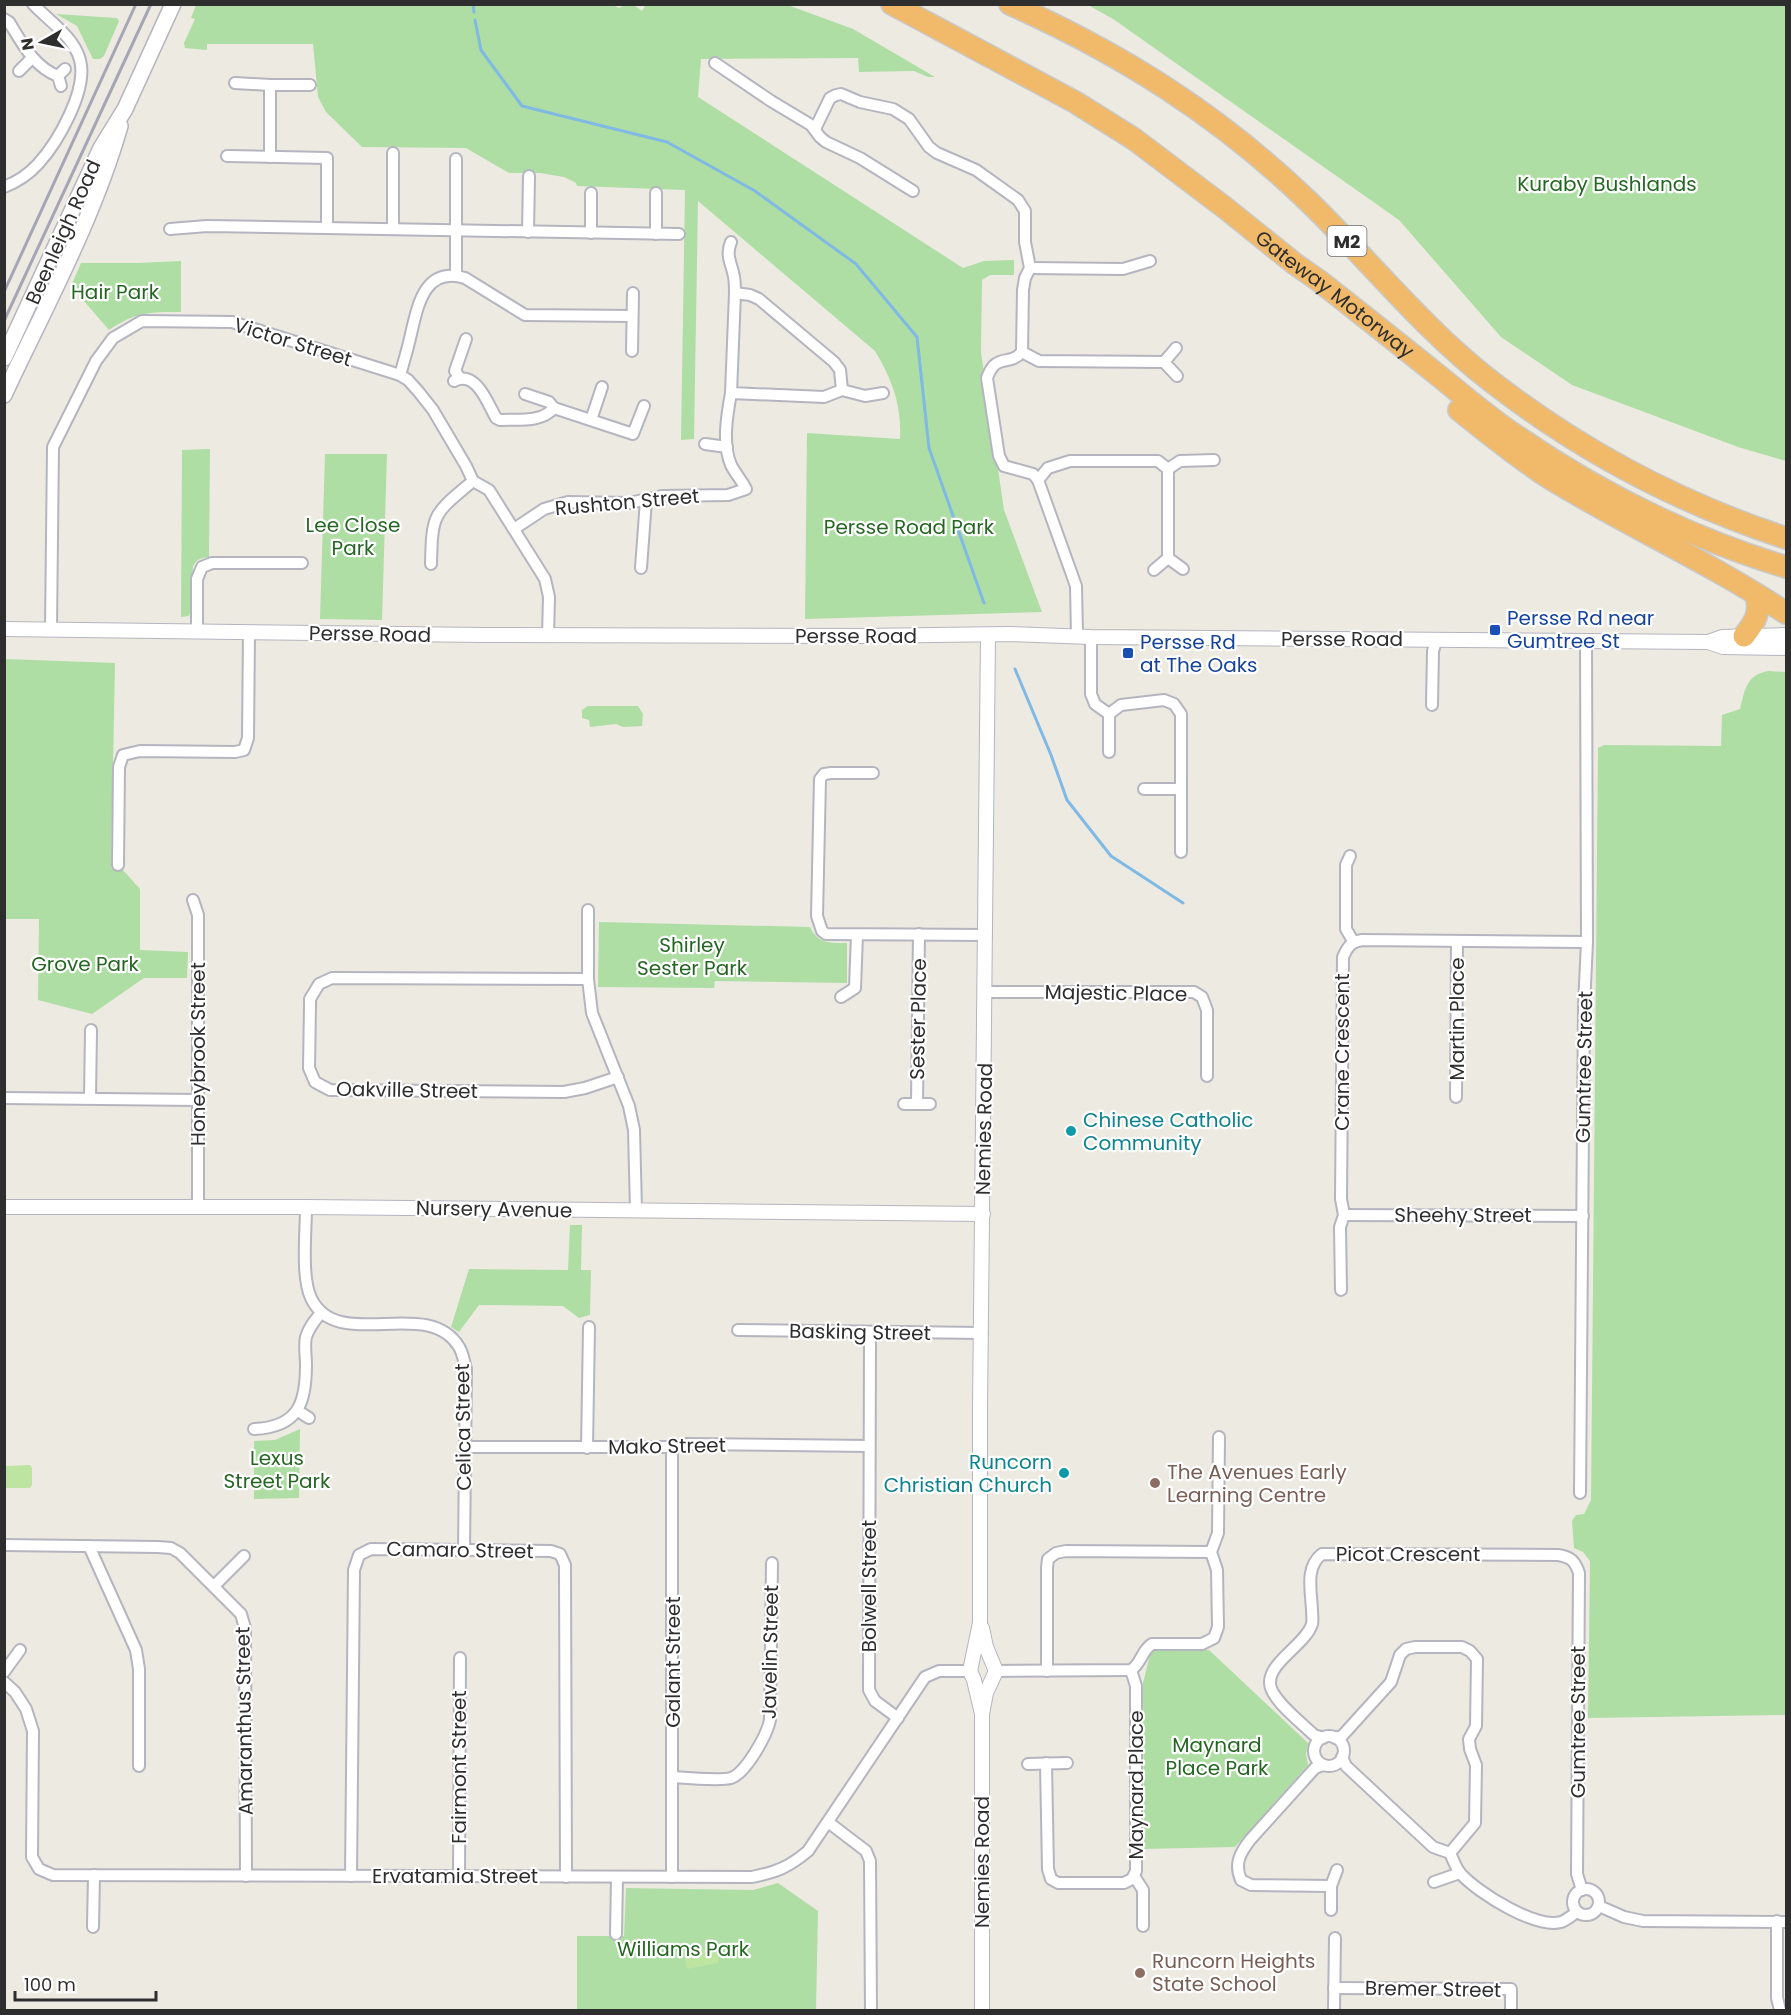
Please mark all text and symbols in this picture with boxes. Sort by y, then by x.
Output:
north arrow [12,12,72,72]
text: N [15,37,40,52]
street label: Beenleigh Road [19,155,107,309]
park label: Kuraby Bushlands [1517,170,1697,198]
street label: Gateway Motorway [1249,224,1420,365]
road number: M2 [1328,226,1366,256]
park label: Hair Park [71,278,160,306]
street label: Victor Street [231,311,355,373]
street label: Rushton Street [554,482,700,522]
park label: Lee Close Park [306,511,400,562]
park label: Persse Road Park [824,513,995,541]
place label: Persse Rd near Gumtree St [1507,604,1654,655]
street label: Persse Road [309,619,431,649]
street label: Persse Road [795,622,917,650]
marker: Persse Rd near Gumtree St [1488,623,1502,637]
street label: Persse Road [1281,625,1403,653]
place label: Persse Rd at The Oaks [1140,628,1257,679]
marker: Persse Rd at The Oaks [1121,646,1135,660]
park label: Shirley Sester Park [637,931,748,982]
park label: Grove Park [31,950,140,978]
street label: Martin Place [1443,957,1471,1081]
street label: Sester Place [903,958,933,1080]
street label: Honeybrook Street [184,962,212,1146]
street label: Crane Crescent [1328,973,1356,1131]
street label: Majestic Place [1044,978,1188,1008]
street label: Gumtree Street [1569,991,1599,1143]
street label: Nemies Road [969,1063,999,1195]
street label: Oakville Street [336,1075,478,1105]
place label: Chinese Catholic Community [1083,1106,1253,1157]
marker: Chinese Catholic Community [1064,1124,1078,1138]
street label: Nursery Avenue [416,1194,572,1224]
street label: Sheehy Street [1394,1201,1532,1229]
street label: Basking Street [789,1317,931,1347]
street label: Celica Street [448,1363,478,1491]
street label: Mako Street [608,1431,726,1461]
park label: Lexus Street Park [224,1444,331,1495]
place label: Runcorn Christian Church [884,1448,1052,1499]
place label: The Avenues Early Learning Centre [1167,1458,1347,1509]
marker: Runcorn Christian Church [1057,1466,1071,1480]
marker: The Avenues Early Learning Centre [1148,1476,1162,1490]
street label: Bolwell Street [855,1520,883,1652]
street label: Camaro Street [386,1535,534,1565]
street label: Picot Crescent [1336,1540,1480,1568]
street label: Javelin Street [755,1585,785,1719]
street label: Galant Street [659,1596,687,1728]
street label: Amaranthus Street [228,1626,260,1816]
street label: Gumtree Street [1564,1646,1592,1798]
street label: Fairmont Street [445,1690,473,1844]
street label: Maynard Place [1122,1710,1150,1860]
park label: Maynard Place Park [1166,1731,1269,1782]
street label: Nemies Road [968,1796,996,1928]
street label: Ervatamia Street [372,1862,538,1890]
park label: Williams Park [617,1935,750,1963]
place label: Runcorn Heights State School [1152,1947,1316,1998]
scale bar [15,1964,156,2002]
marker: Runcorn Heights State School [1133,1966,1147,1980]
text: 100 m [24,1972,76,1997]
street label: Bremer Street [1365,1974,1501,2004]

